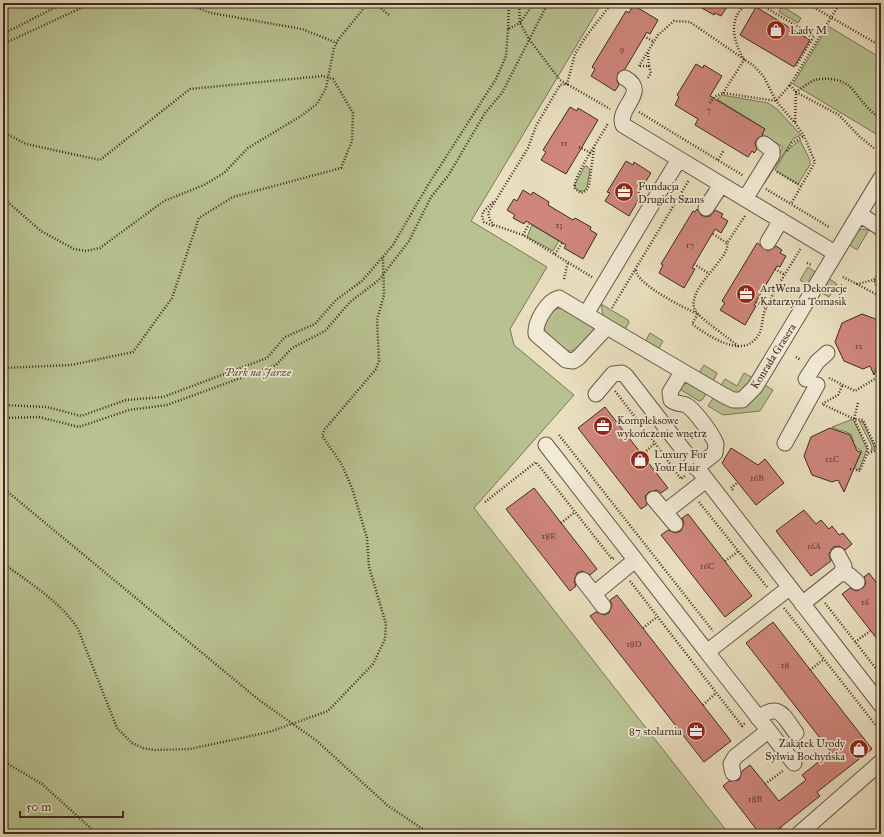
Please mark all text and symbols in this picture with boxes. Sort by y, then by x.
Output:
shop icon: Lady M [765,19,787,41]
place label: Lady M [790,24,827,37]
house number: 9 [620,43,625,54]
house number: 7 [707,104,712,115]
house number: 11 [560,137,568,148]
place label: Fundacja Drugich Szans [638,180,704,206]
office icon: Fundacja Drugich Szans [613,181,635,203]
house number: 13 [555,219,563,230]
house number: 17 [686,239,694,250]
place label: ArtWena Dekoracje Katarzyna Tomasik [759,282,848,308]
office icon: ArtWena Dekoracje Katarzyna Tomasik [735,283,757,305]
street label: Konrada Grasera [748,321,799,391]
house number: 12 [855,340,864,351]
park label: Park na Jarze [225,366,292,379]
place label: Kompleksowe wykończenie wnętrz [617,414,707,440]
office icon: Kompleksowe wykończenie wnętrz [592,415,614,437]
place label: Luxury For Your Hair [654,448,708,474]
shop icon: Luxury For Your Hair [629,449,651,471]
house number: 12C [825,453,839,464]
house number: 16B [750,472,764,483]
house number: 18E [542,530,557,541]
house number: 16A [807,540,821,551]
house number: 16C [700,560,714,571]
house number: 16 [861,596,869,607]
house number: 18D [626,638,642,649]
house number: 18 [781,659,789,670]
office icon: 87 stolarnia [685,720,707,742]
place label: 87 stolarnia [629,725,682,738]
place label: Zakątek Urody Sylwia Bochyńska [765,737,846,763]
shop icon: Zakątek Urody Sylwia Bochyńska [848,738,870,760]
scale bar [20,793,123,819]
house number: 18B [748,793,762,804]
text: 50 m [26,800,51,814]

